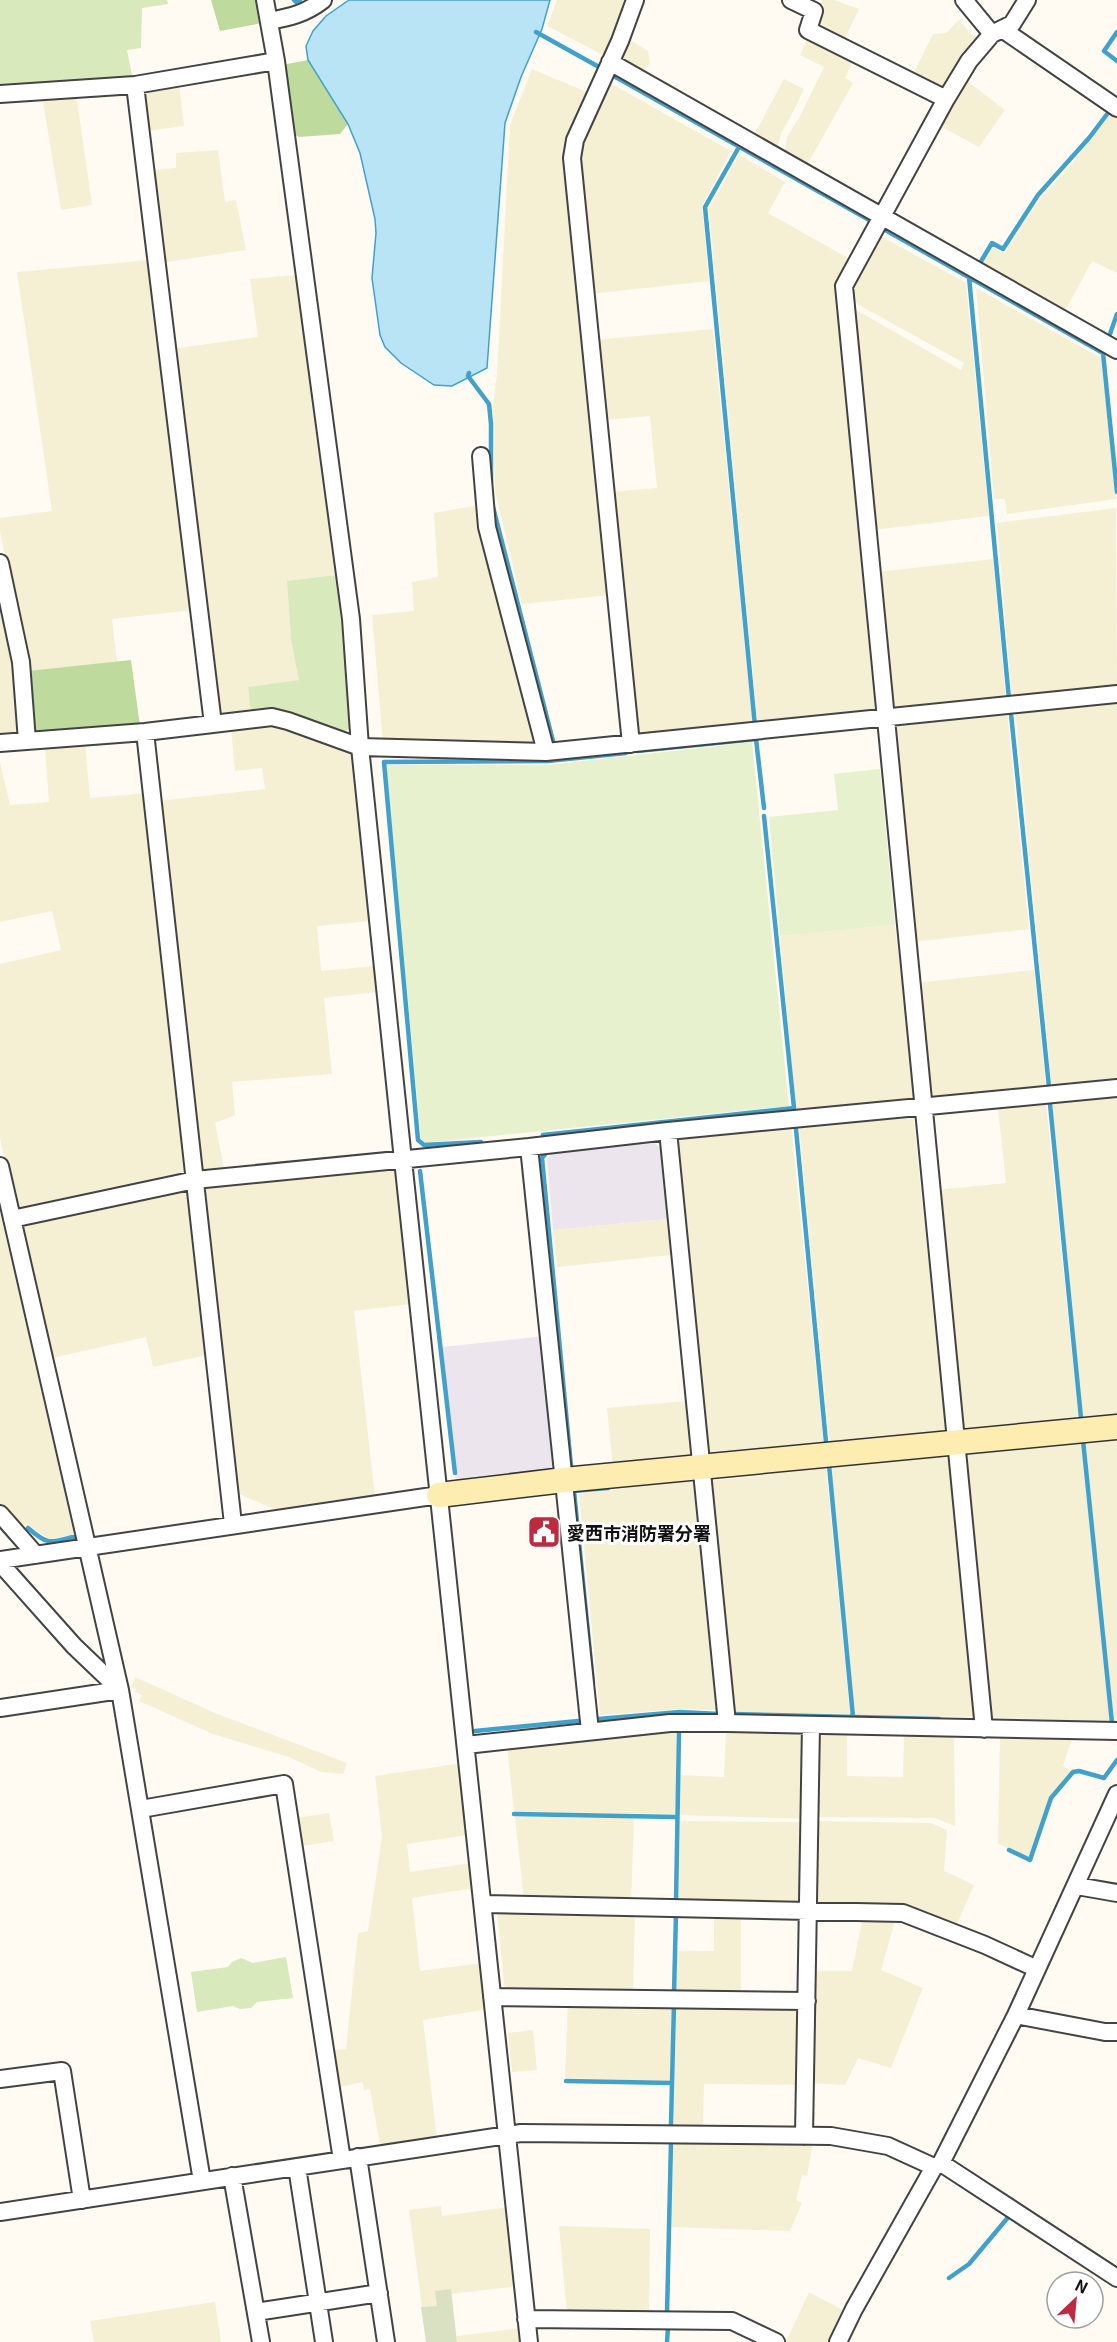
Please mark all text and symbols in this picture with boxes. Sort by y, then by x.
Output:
public building icon: 愛西市消防署分署 [526,1514,562,1550]
place label: 愛西市消防署分署 [567,1519,711,1545]
north arrow [1045,2270,1105,2330]
text: N [1071,2272,1093,2299]

